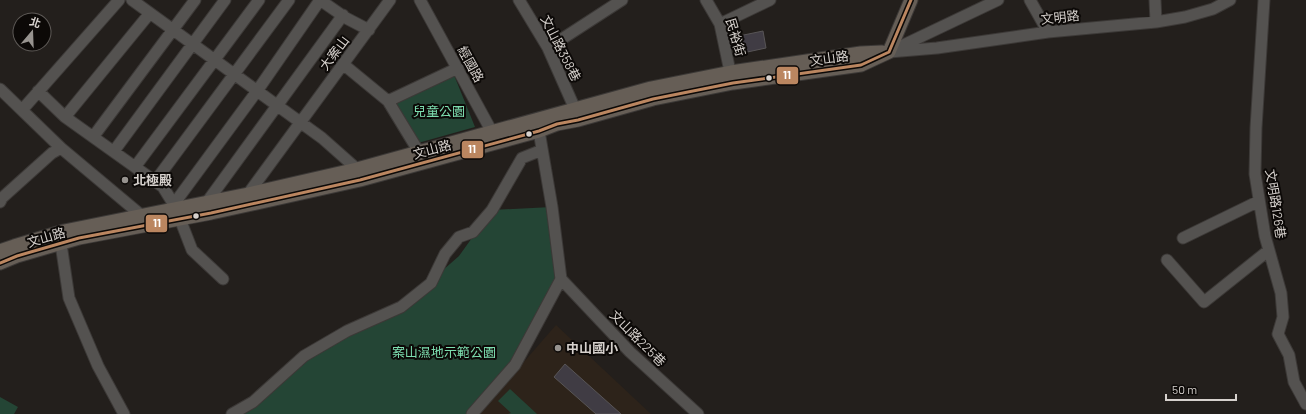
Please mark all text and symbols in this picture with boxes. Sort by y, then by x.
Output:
street label: 文明路 [1040,7,1080,27]
north arrow [12,12,52,52]
street label: 文山路358巷 [537,12,585,84]
text: 北 [28,14,43,30]
street label: 民裕街 [723,16,749,58]
street label: 大案山 [316,33,352,73]
street label: 經國路 [455,43,487,85]
street label: 文山路 [809,47,849,69]
line badge: 11 [776,66,799,85]
text: 11 [783,68,791,81]
unlabelled marker [764,73,774,83]
park label: 兒童公園 [413,103,465,119]
unlabelled marker [524,129,534,139]
street label: 文山路 [411,136,453,162]
line badge: 11 [461,140,484,159]
text: 11 [468,142,476,155]
street label: 文明路126巷 [1263,168,1289,240]
place label: 北極殿 [133,172,172,188]
marker: 北極殿 [120,175,130,185]
unlabelled marker [191,211,201,221]
line badge: 11 [145,214,168,233]
text: 11 [153,216,161,229]
street label: 文山路 [25,224,67,250]
street label: 文山路225巷 [607,307,669,369]
place label: 中山國小 [566,340,619,356]
marker: 中山國小 [553,343,563,353]
park label: 案山濕地示範公園 [392,344,496,360]
scale bar [1166,376,1236,402]
text: 50 m [1172,382,1197,396]

